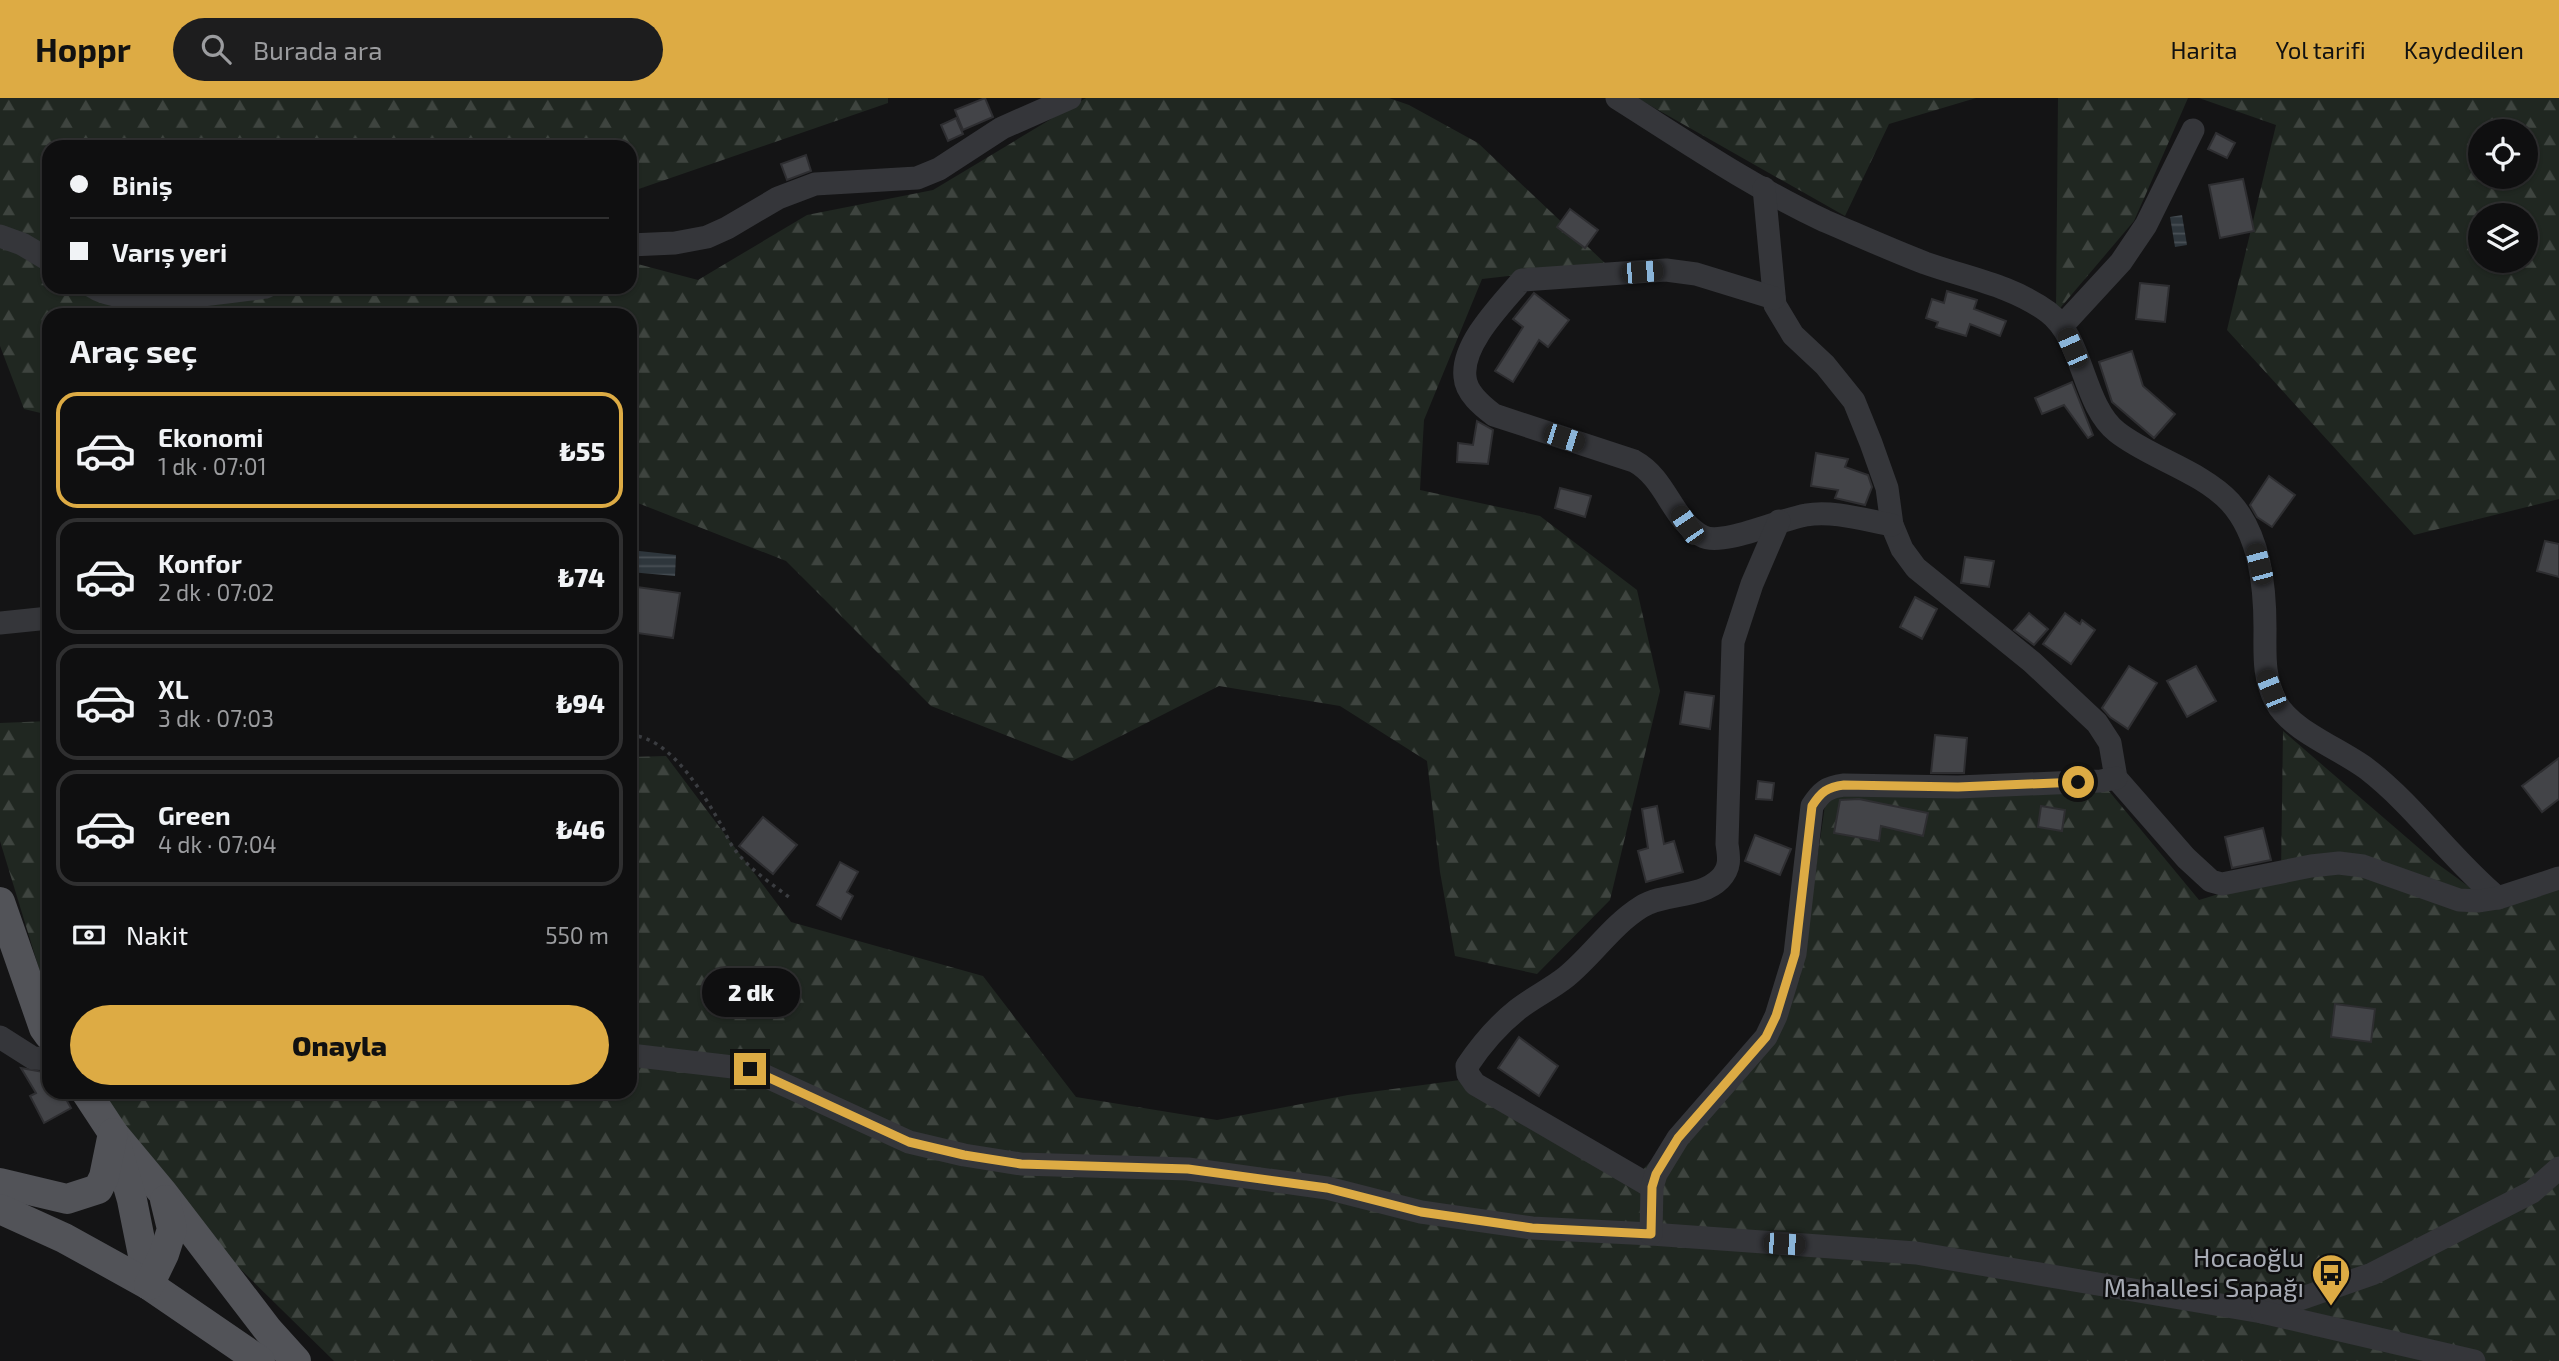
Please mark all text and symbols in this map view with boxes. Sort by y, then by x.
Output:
search box [173,18,663,81]
text: Hoppr [35,29,131,69]
icon: search [197,30,235,68]
text: Burada ara [253,34,383,65]
text: Harita [2170,35,2238,64]
text: Yol tarifi [2276,35,2366,64]
text: Kaydedilen [2404,35,2524,64]
map controls [2468,119,2538,273]
button: locate [2468,119,2538,189]
text: Biniş [112,169,172,200]
button: layers [2468,203,2538,273]
text: Varış yeri [112,236,227,267]
car [1621,260,1664,284]
car [2054,325,2091,371]
text: Araç seç [70,331,197,369]
icon: car [74,419,137,482]
text: Ekonomi [158,421,264,452]
car [1541,422,1588,454]
text: ₺55 [560,435,605,466]
text: 1 dk · 07:01 [158,452,267,480]
car [1667,502,1708,548]
car [2244,541,2275,587]
icon: car [74,545,137,608]
text: Konfor [158,547,242,578]
text: ₺74 [558,561,605,592]
text: 2 dk · 07:02 [158,578,274,606]
car [2254,667,2289,713]
icon: car [74,671,137,734]
text: XL [158,673,189,704]
text: ₺94 [556,687,605,718]
text: 3 dk · 07:03 [158,704,274,732]
route start [2062,766,2094,798]
icon: car [74,797,137,860]
text: Green [158,799,231,830]
text: ₺46 [556,813,605,844]
text: 4 dk · 07:04 [158,830,277,858]
icon: cash [70,916,108,954]
text: Nakit [126,919,188,950]
text: 550 m [545,921,609,949]
callout: 2 dk [701,968,799,1016]
text: 2 dk [728,978,774,1006]
button: Onayla [70,1005,609,1085]
route end [734,1053,766,1085]
car [1763,1232,1806,1256]
place label: Hocaoğlu Mahallesi Sapağı [2103,1241,2304,1302]
bus stop icon: Hocaoğlu Mahallesi Sapağı [2310,1252,2352,1307]

